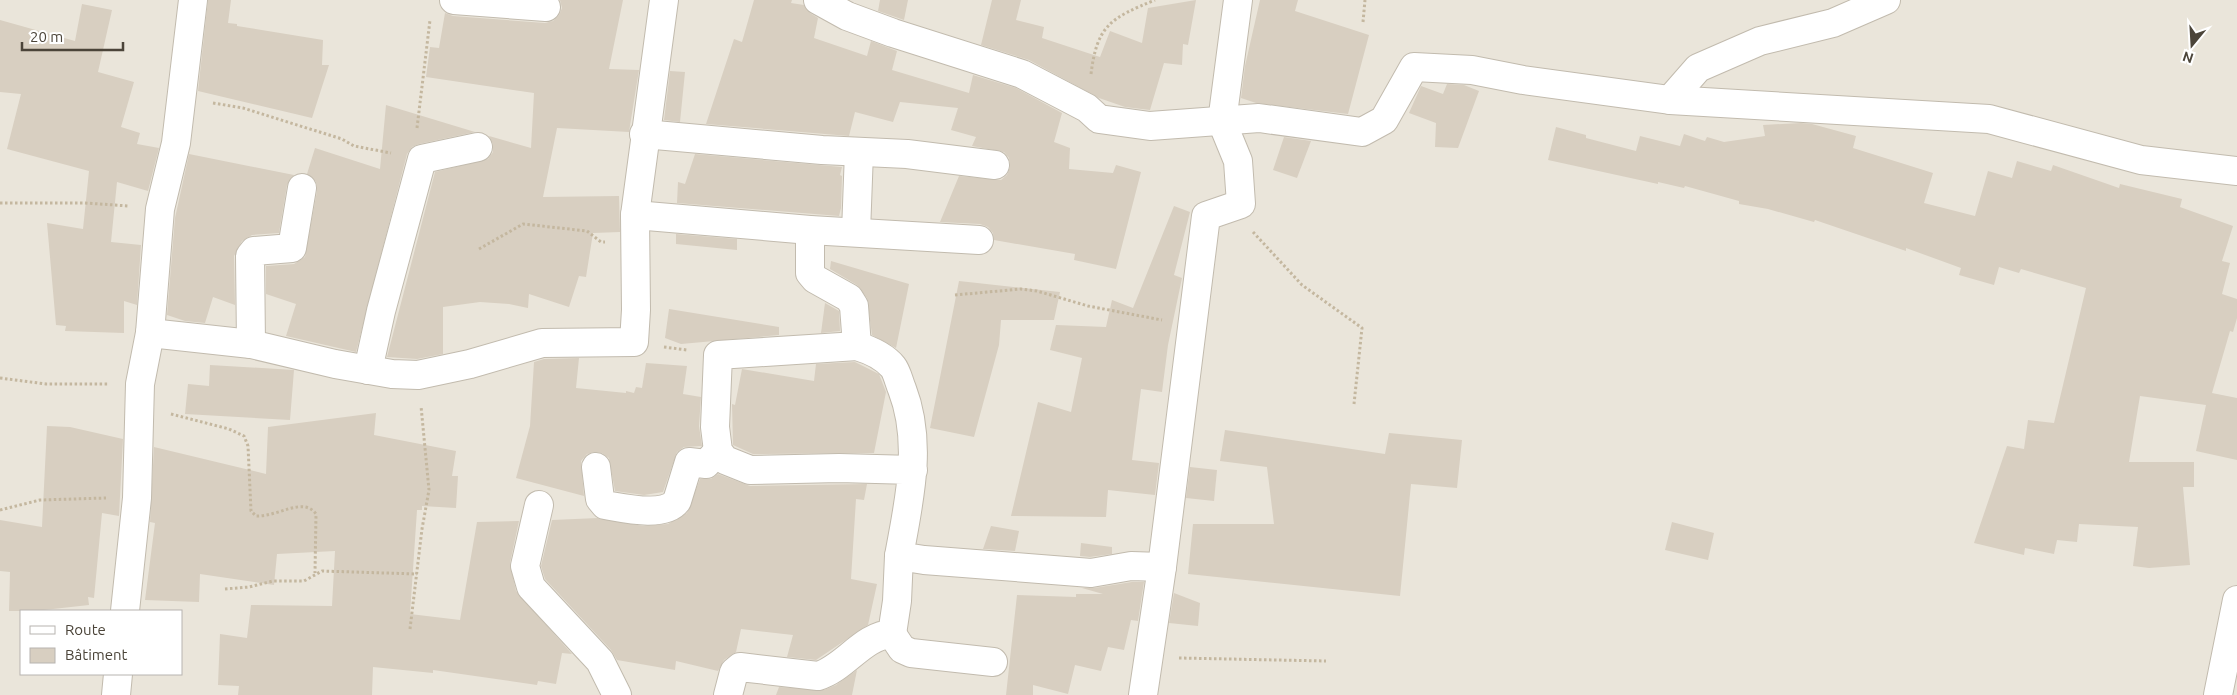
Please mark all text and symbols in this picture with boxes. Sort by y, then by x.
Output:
scale bar [22,20,124,52]
north arrow [2167,20,2217,70]
text: 20 m [30,28,63,45]
text: N [2181,48,2195,67]
legend [20,610,182,675]
text: Route [65,621,106,638]
text: Bâtiment [65,646,128,663]

